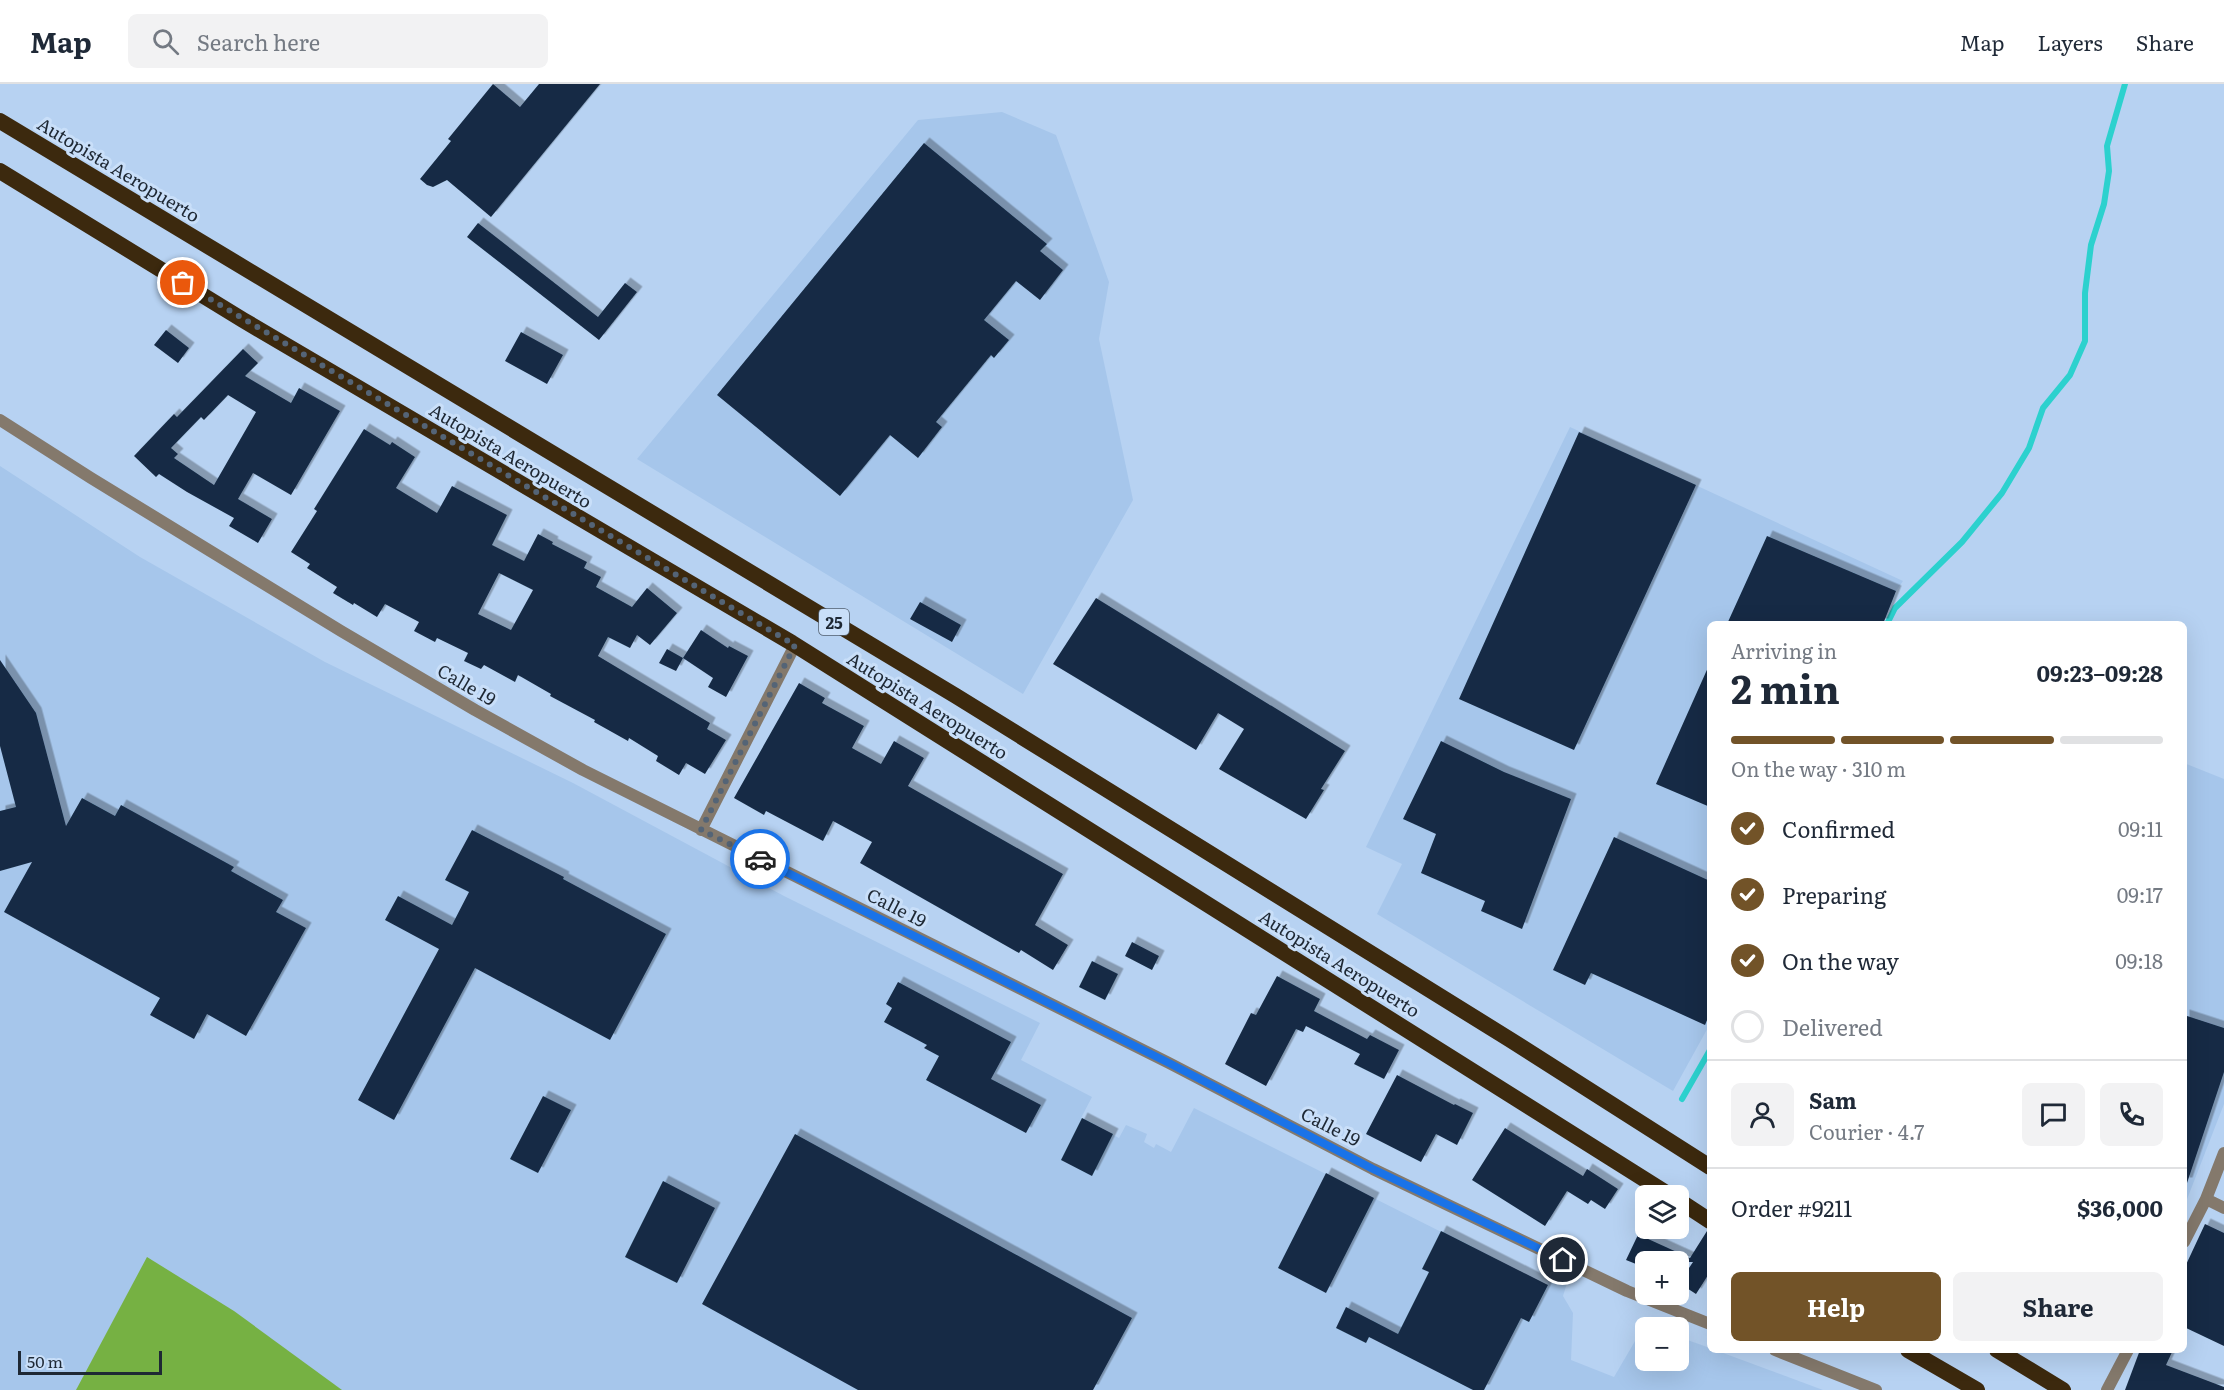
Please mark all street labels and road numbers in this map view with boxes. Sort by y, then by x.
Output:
street label: Autopista Aeropuerto [33,110,205,228]
street label: Autopista Aeropuerto [425,396,597,514]
road number: 25 [819,609,849,635]
street label: Autopista Aeropuerto [842,644,1014,766]
street label: Calle 19 [433,656,501,712]
street label: Calle 19 [863,881,931,933]
street label: Autopista Aeropuerto [1254,902,1426,1024]
street label: Calle 19 [1297,1100,1365,1152]

